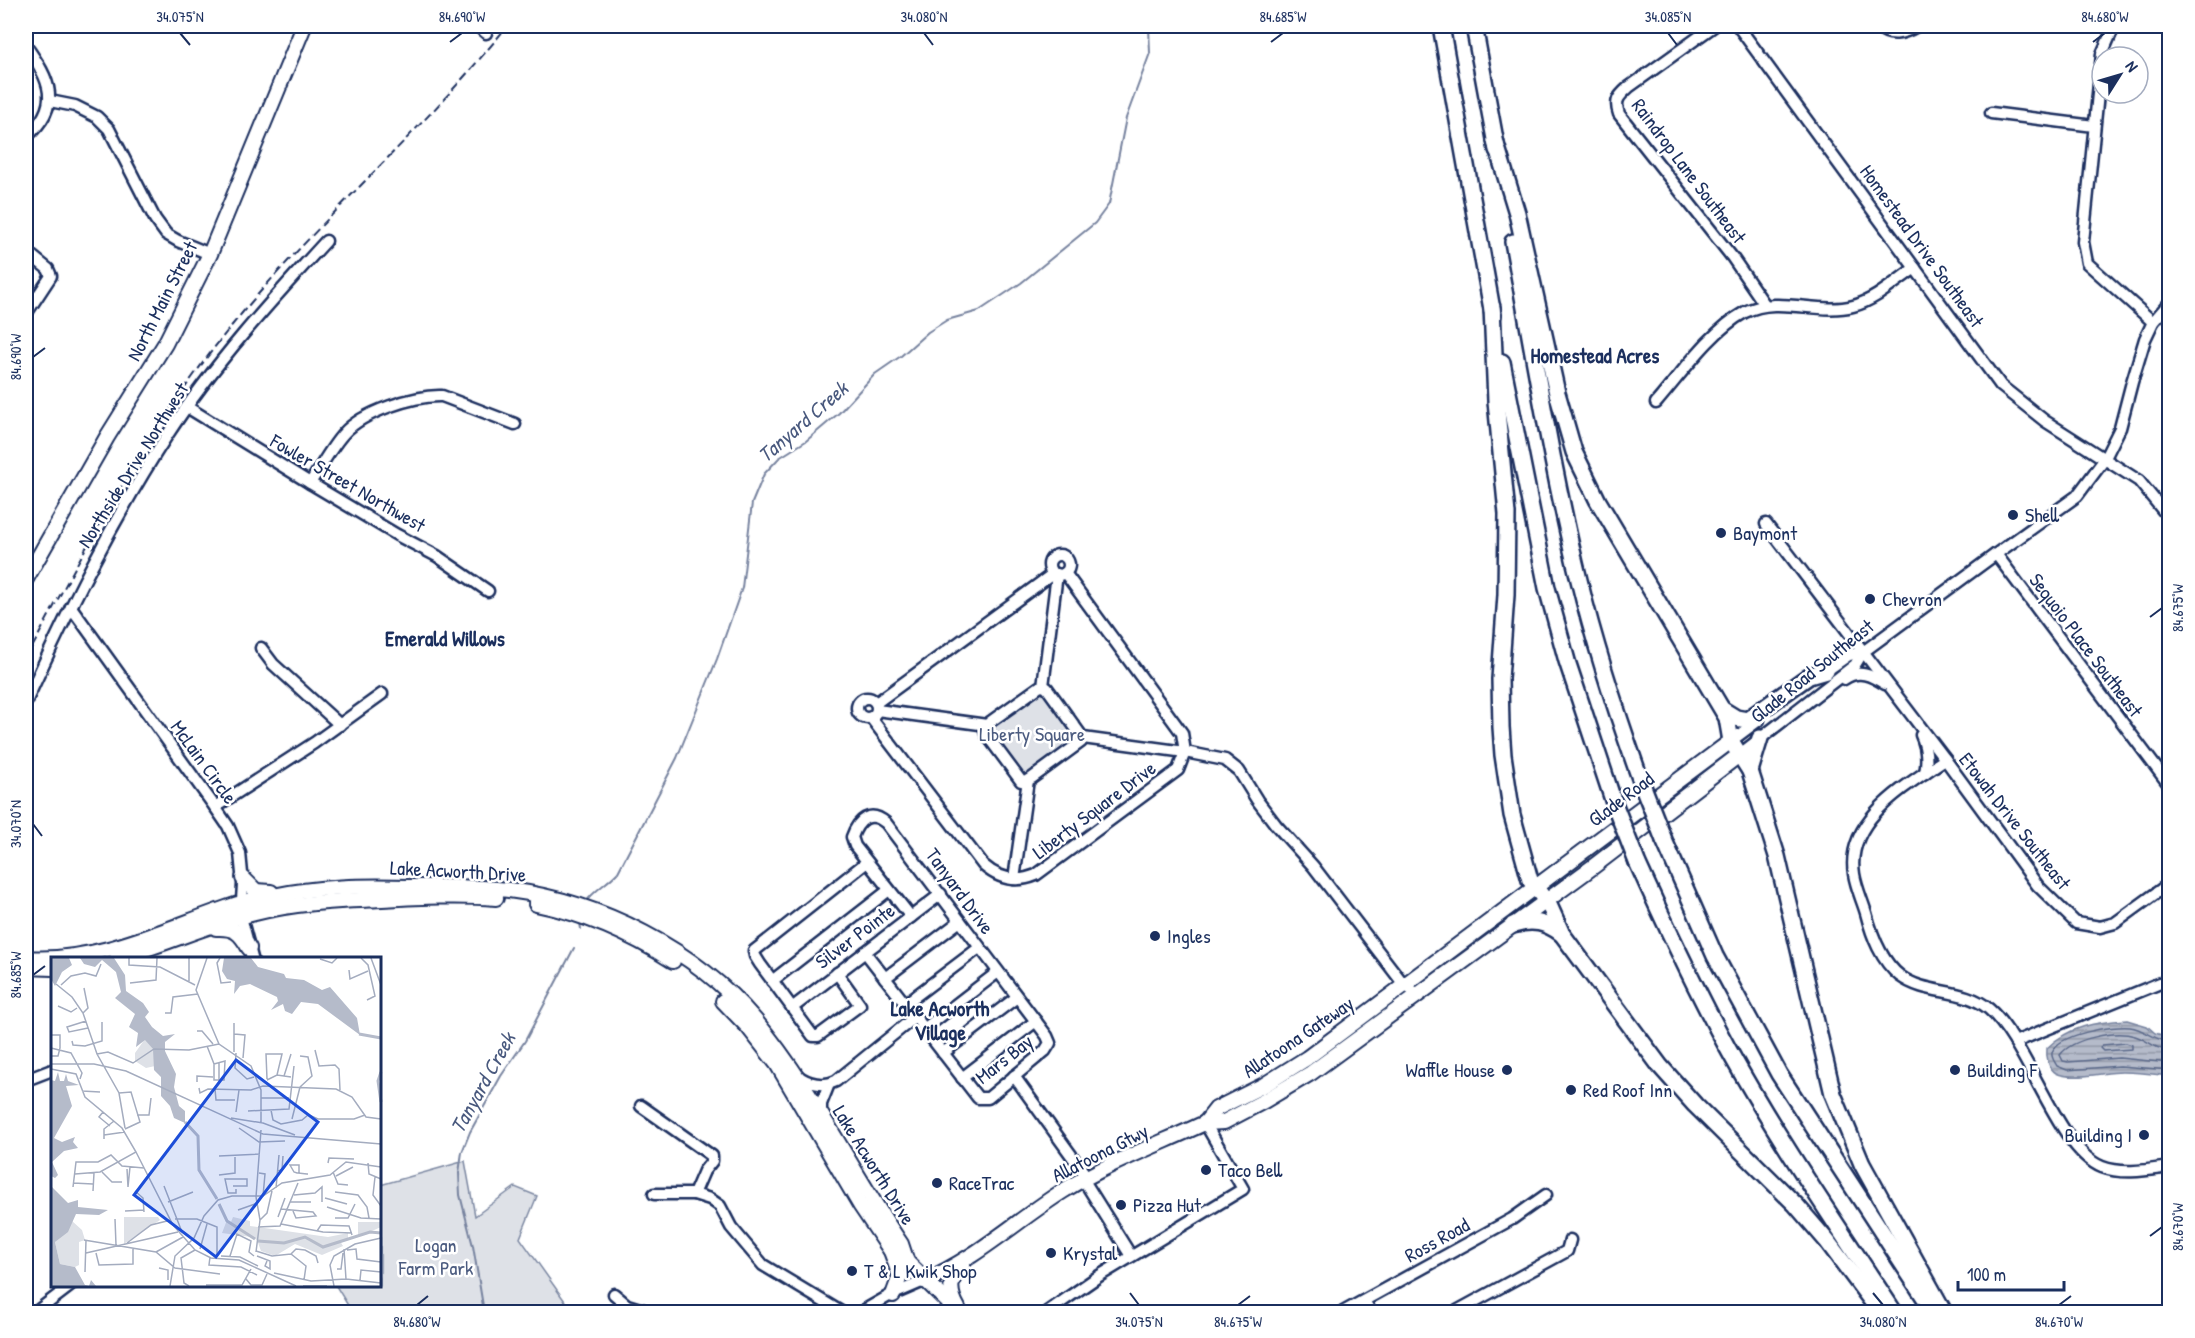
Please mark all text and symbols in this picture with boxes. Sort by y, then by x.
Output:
text: 34.075°N [156,6,204,27]
text: 84.690°W [439,6,486,27]
text: 34.080°N [901,6,947,27]
text: 84.685°W [1260,6,1307,27]
text: 34.085°N [1645,6,1691,27]
text: 84.680°W [2081,6,2129,27]
north arrow [2090,45,2150,105]
text: N [2121,56,2144,76]
street label: Raindrop Lane Southeast [1626,93,1753,250]
street label: Homestead Drive Southeast [1854,159,1991,333]
street label: North Main Street [120,235,204,365]
text: 84.690°W [5,333,26,380]
district label: Homestead Acres [1531,341,1659,370]
water label: Tanyard Creek [751,373,856,469]
street label: Northside Drive Northwest [71,376,195,552]
street label: Fowler Street Northwest [265,427,432,539]
place label: Shell [2025,501,2060,528]
marker: Shell [2006,508,2020,522]
place label: Baymont [1733,519,1798,546]
marker: Baymont [1714,526,1728,540]
street label: Sequoio Place Southeast [2023,567,2150,723]
text: 84.675°W [2167,583,2188,632]
place label: Chevron [1882,585,1942,612]
marker: Chevron [1863,592,1877,606]
street label: Glade Road Southeast [1744,612,1880,729]
district label: Emerald Willows [385,624,505,653]
street label: McLain Circle [165,714,244,809]
park label: Liberty Square [979,720,1085,747]
street label: Etowah Drive Southeast [1953,747,2078,896]
street label: Liberty Square Drive [1026,754,1161,865]
street label: Glade Road [1582,765,1659,832]
text: 34.070°N [5,800,26,848]
street label: Tanyard Drive [920,842,1001,939]
street label: Lake Acworth Drive [389,853,527,888]
street label: Silver Pointe [809,897,900,974]
place label: Ingles [1167,922,1211,949]
marker: Ingles [1148,929,1162,943]
text: 84.685°W [5,951,26,998]
inset map [51,957,381,1287]
street label: Allatoona Gateway [1237,989,1359,1084]
district label: Lake Acworth Village [891,994,990,1048]
water label: Tanyard Creek [443,1025,523,1138]
street label: Mars Bay [969,1028,1038,1090]
place label: Waffle House [1405,1056,1495,1083]
place label: Building F [1967,1056,2038,1083]
marker: Waffle House [1500,1063,1514,1077]
marker: Building F [1948,1063,1962,1077]
place label: Red Roof Inn [1583,1076,1672,1103]
marker: Red Roof Inn [1564,1083,1578,1097]
street label: Lake Acworth Drive [827,1100,922,1230]
street label: Allatoona Gtwy [1047,1117,1153,1188]
place label: Building I [2065,1121,2132,1148]
marker: Building I [2137,1128,2151,1142]
place label: Taco Bell [1218,1156,1283,1183]
marker: Taco Bell [1199,1163,1213,1177]
place label: RaceTrac [949,1169,1015,1196]
marker: RaceTrac [930,1176,944,1190]
place label: Pizza Hut [1133,1191,1202,1218]
marker: Pizza Hut [1114,1198,1128,1212]
text: 84.670°W [2167,1202,2188,1251]
street label: Ross Road [1400,1211,1474,1268]
park label: Logan Farm Park [398,1231,473,1281]
place label: Krystal [1063,1239,1118,1266]
marker: Krystal [1044,1246,1058,1260]
scale bar [1958,1254,2064,1292]
place label: T & L Kwik Shop [864,1257,977,1284]
text: 100 m [1967,1262,2006,1287]
marker: T & L Kwik Shop [845,1264,859,1278]
text: 84.680°W [393,1311,441,1332]
text: 34.075°N [1115,1311,1163,1332]
text: 84.675°W [1214,1311,1263,1332]
text: 34.080°N [1860,1311,1906,1332]
text: 84.670°W [2035,1311,2084,1332]

